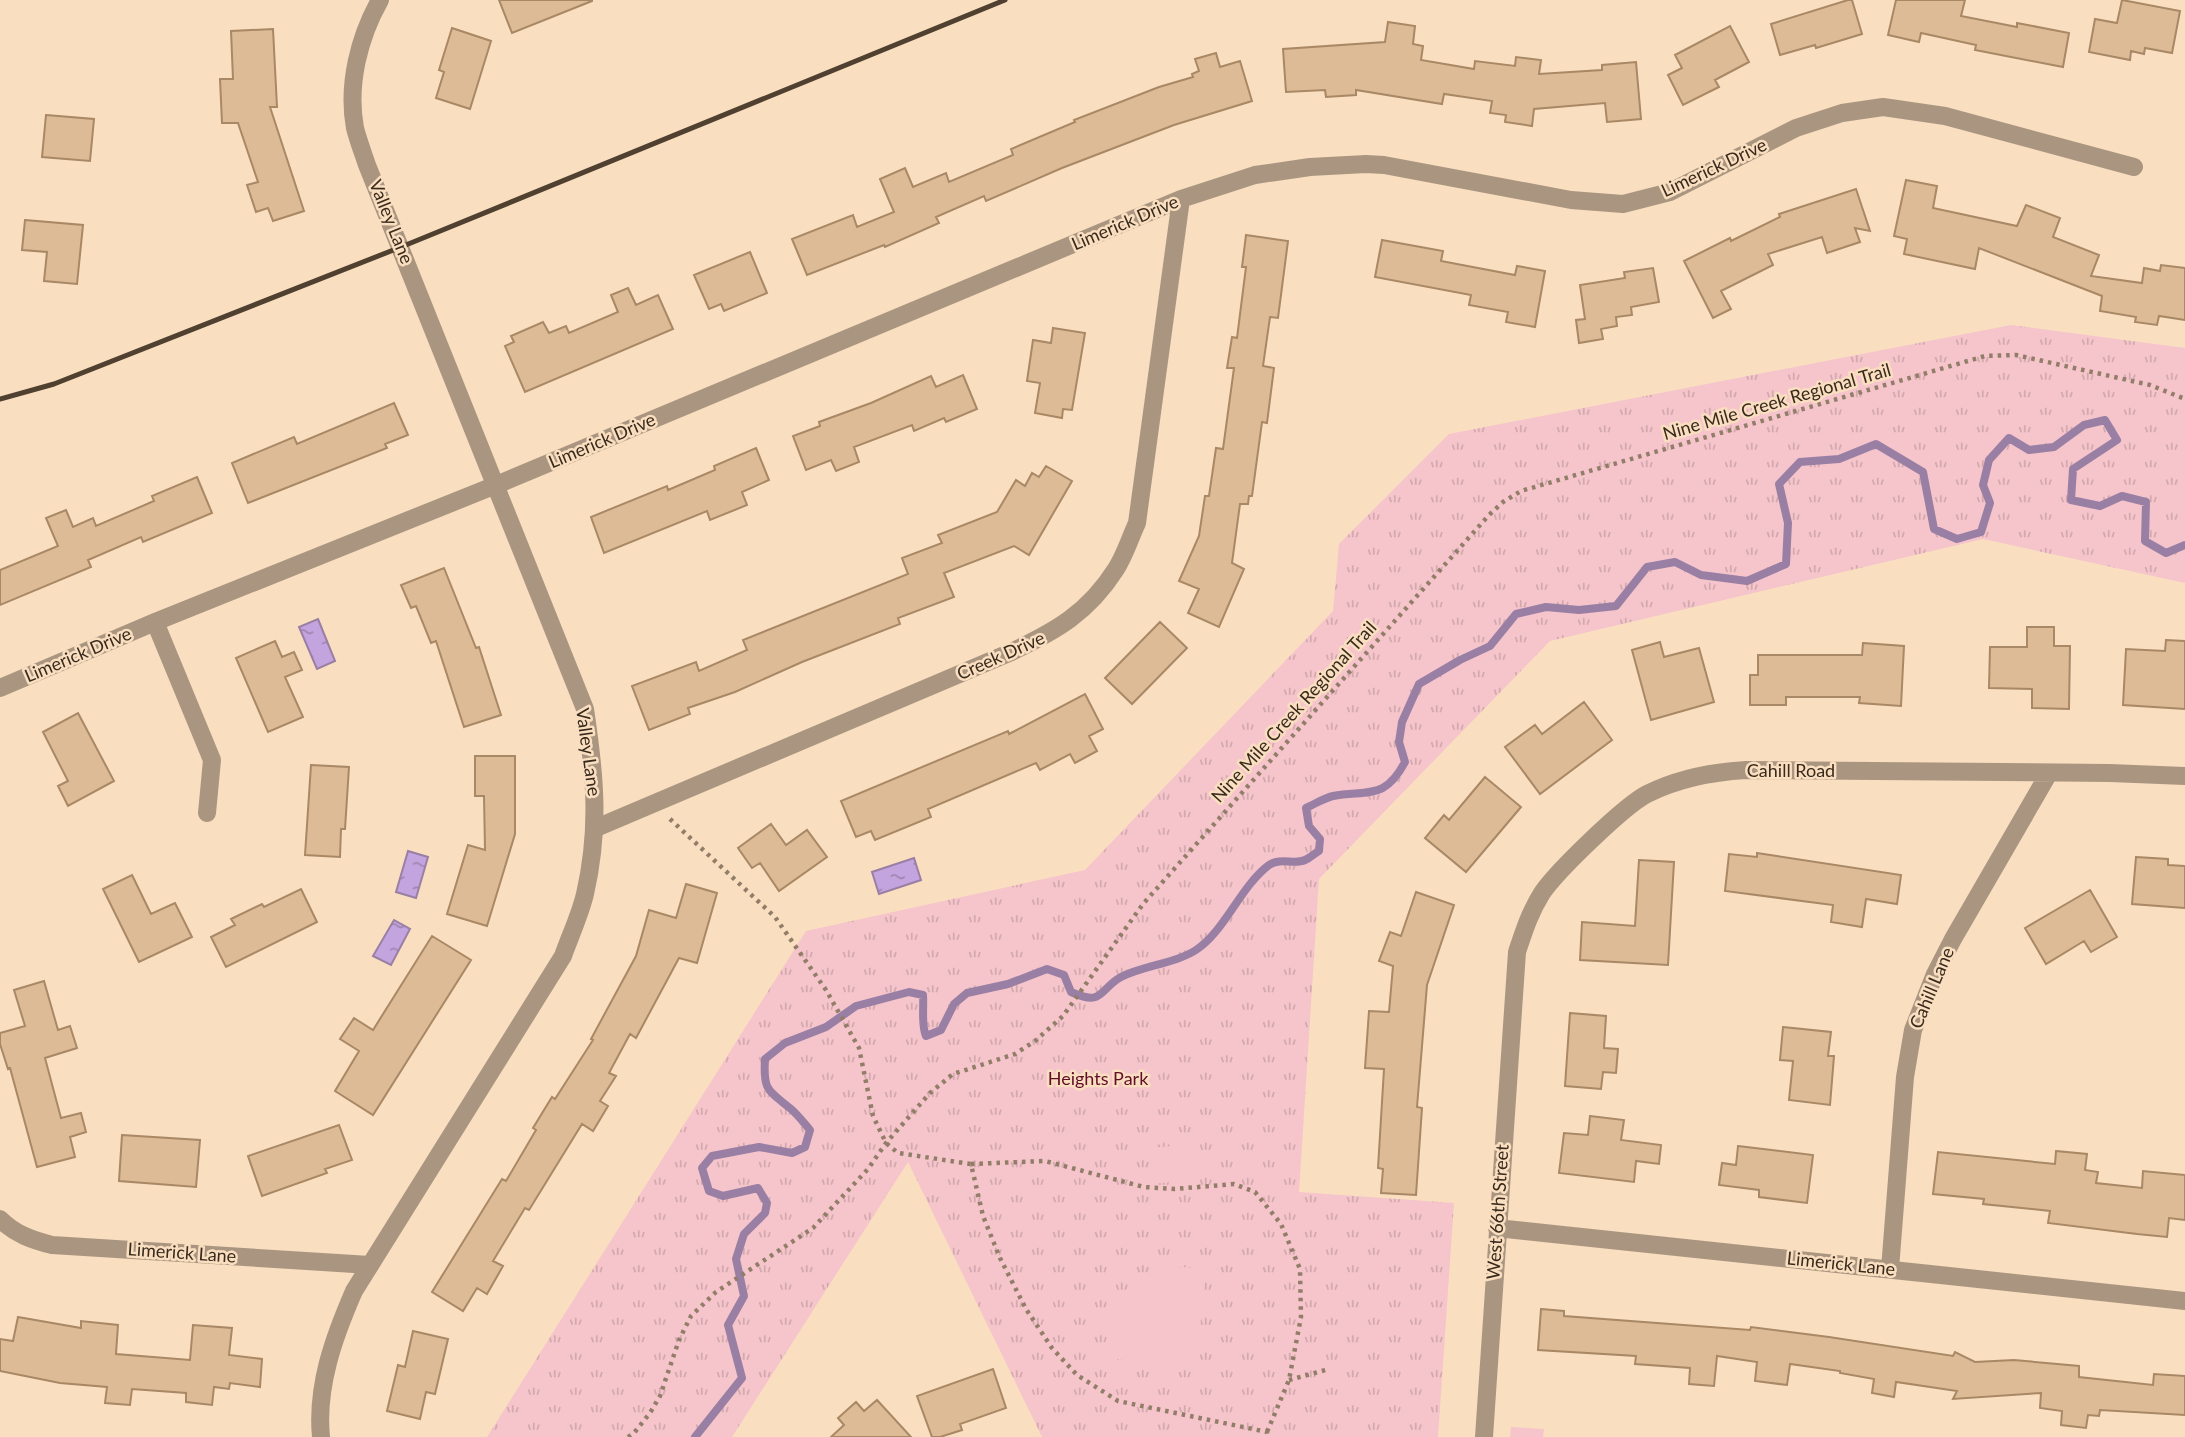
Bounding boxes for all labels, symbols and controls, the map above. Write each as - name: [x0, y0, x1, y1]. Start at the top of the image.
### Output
- street label: Limerick Drive: [1657, 133, 1770, 201]
- street label: Valley Lane: [365, 176, 419, 267]
- street label: Limerick Drive: [1068, 190, 1181, 254]
- street label: Nine Mile Creek Regional Trail: [1660, 358, 1893, 444]
- street label: Limerick Drive: [545, 408, 658, 472]
- street label: Nine Mile Creek Regional Trail: [1206, 616, 1380, 806]
- street label: Limerick Drive: [21, 622, 134, 686]
- street label: Creek Drive: [953, 626, 1048, 684]
- street label: Valley Lane: [572, 706, 606, 797]
- street label: Cahill Road: [1747, 759, 1835, 781]
- street label: Cahill Lane: [1904, 944, 1958, 1032]
- park label: Heights Park: [1048, 1067, 1149, 1089]
- street label: West 66th Street: [1481, 1143, 1513, 1280]
- street label: Limerick Lane: [127, 1237, 237, 1267]
- street label: Limerick Lane: [1786, 1246, 1896, 1280]

